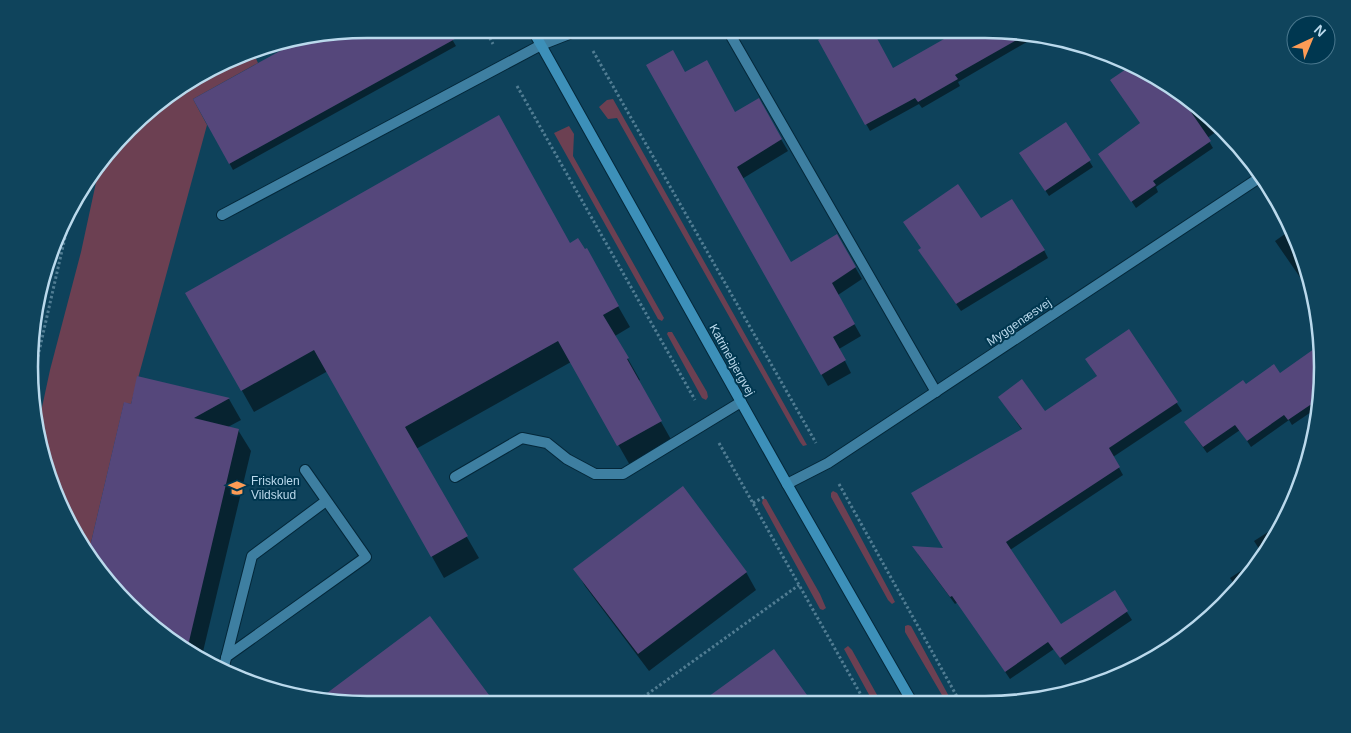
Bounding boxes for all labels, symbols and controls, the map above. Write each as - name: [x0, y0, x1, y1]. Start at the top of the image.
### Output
- north arrow: [1286, 15, 1336, 65]
- text: N: [1311, 21, 1329, 40]
- street label: Myggenæsvej: [984, 295, 1054, 349]
- street label: Katrinebjergvej: [706, 322, 758, 398]
- place label: Friskolen Vildskud: [251, 474, 300, 502]
- school or university icon: Friskolen Vildskud: [227, 478, 247, 498]

